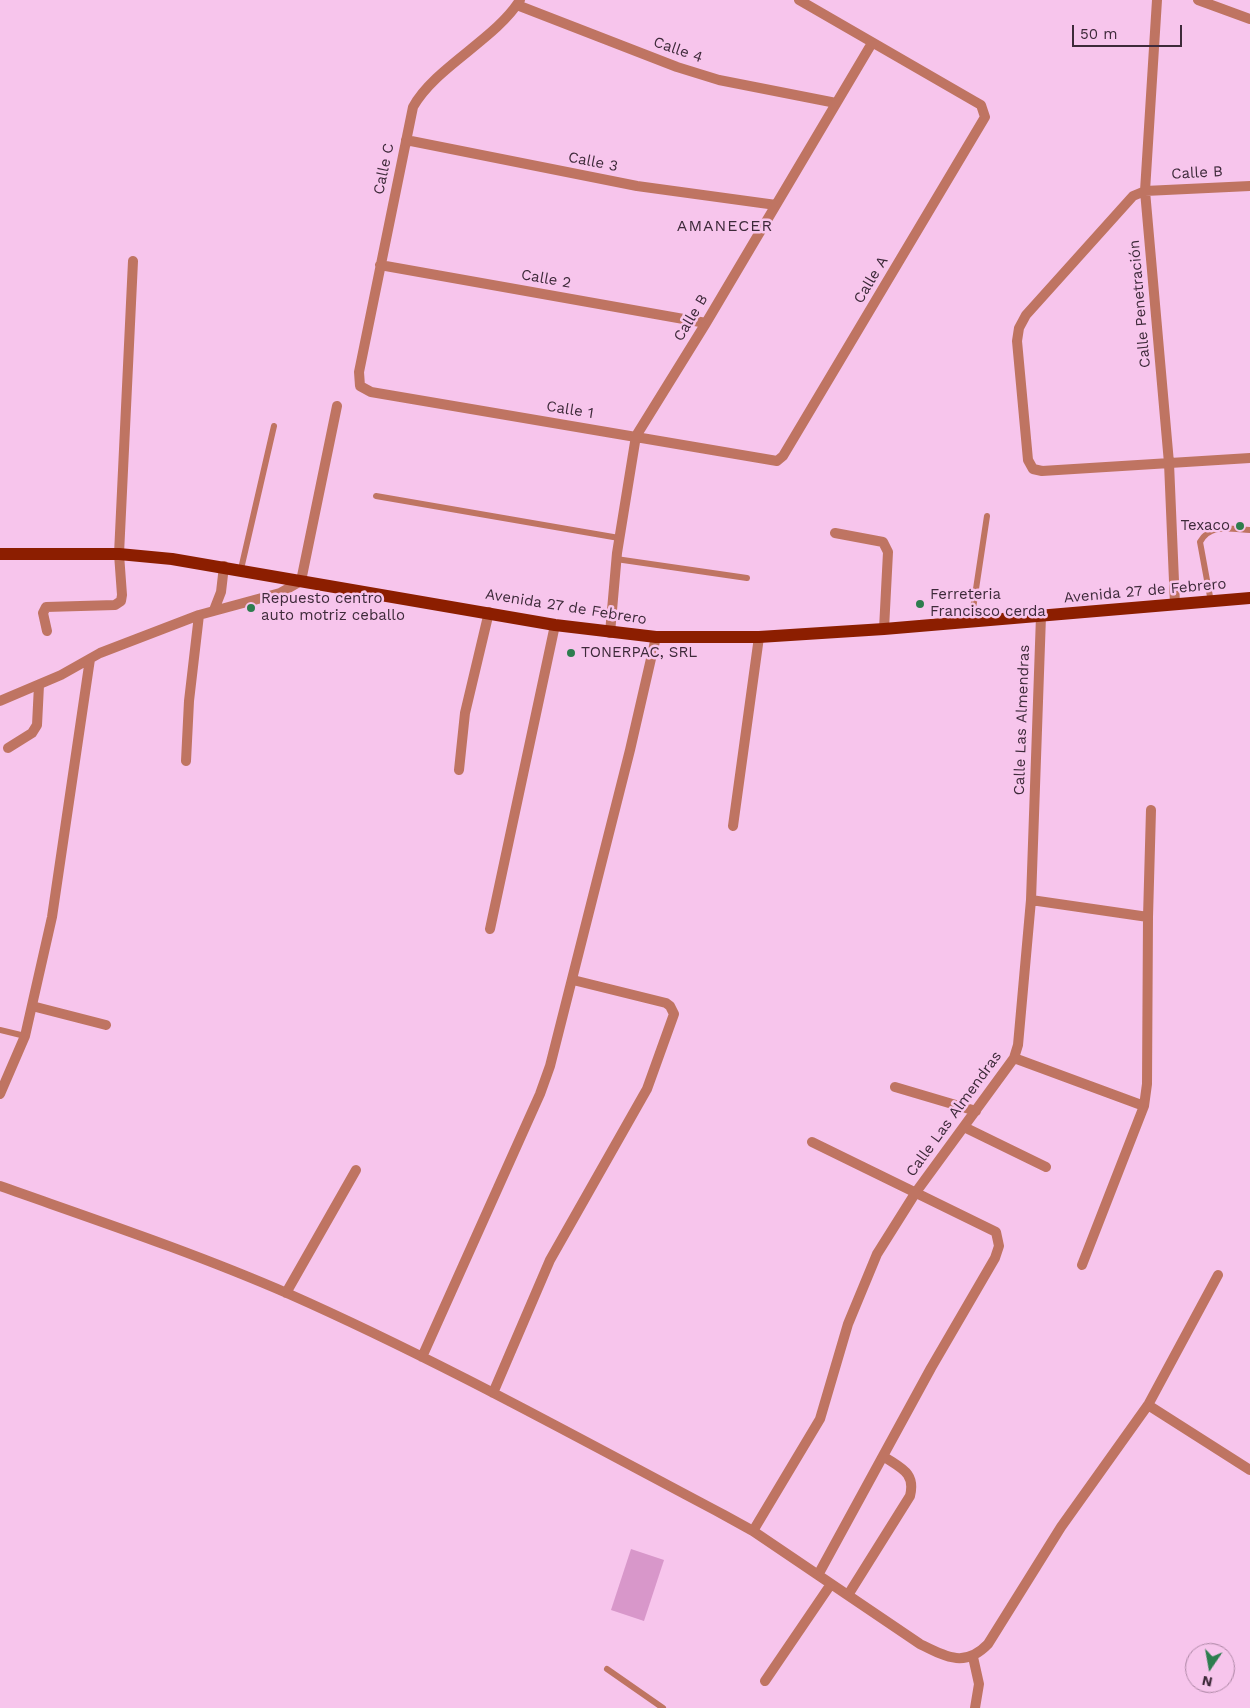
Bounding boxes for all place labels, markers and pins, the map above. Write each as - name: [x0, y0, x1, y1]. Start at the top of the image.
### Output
- place label: Texaco: [1181, 517, 1230, 535]
- marker: Texaco: [1234, 520, 1246, 532]
- place label: Ferreteria Francisco cerda: [930, 586, 1046, 621]
- place label: Repuesto centro auto motriz ceballo: [261, 590, 405, 625]
- marker: Ferreteria Francisco cerda: [914, 598, 926, 610]
- marker: Repuesto centro auto motriz ceballo: [245, 602, 257, 614]
- place label: TONERPAC, SRL: [581, 644, 697, 662]
- marker: TONERPAC, SRL: [565, 647, 577, 659]

